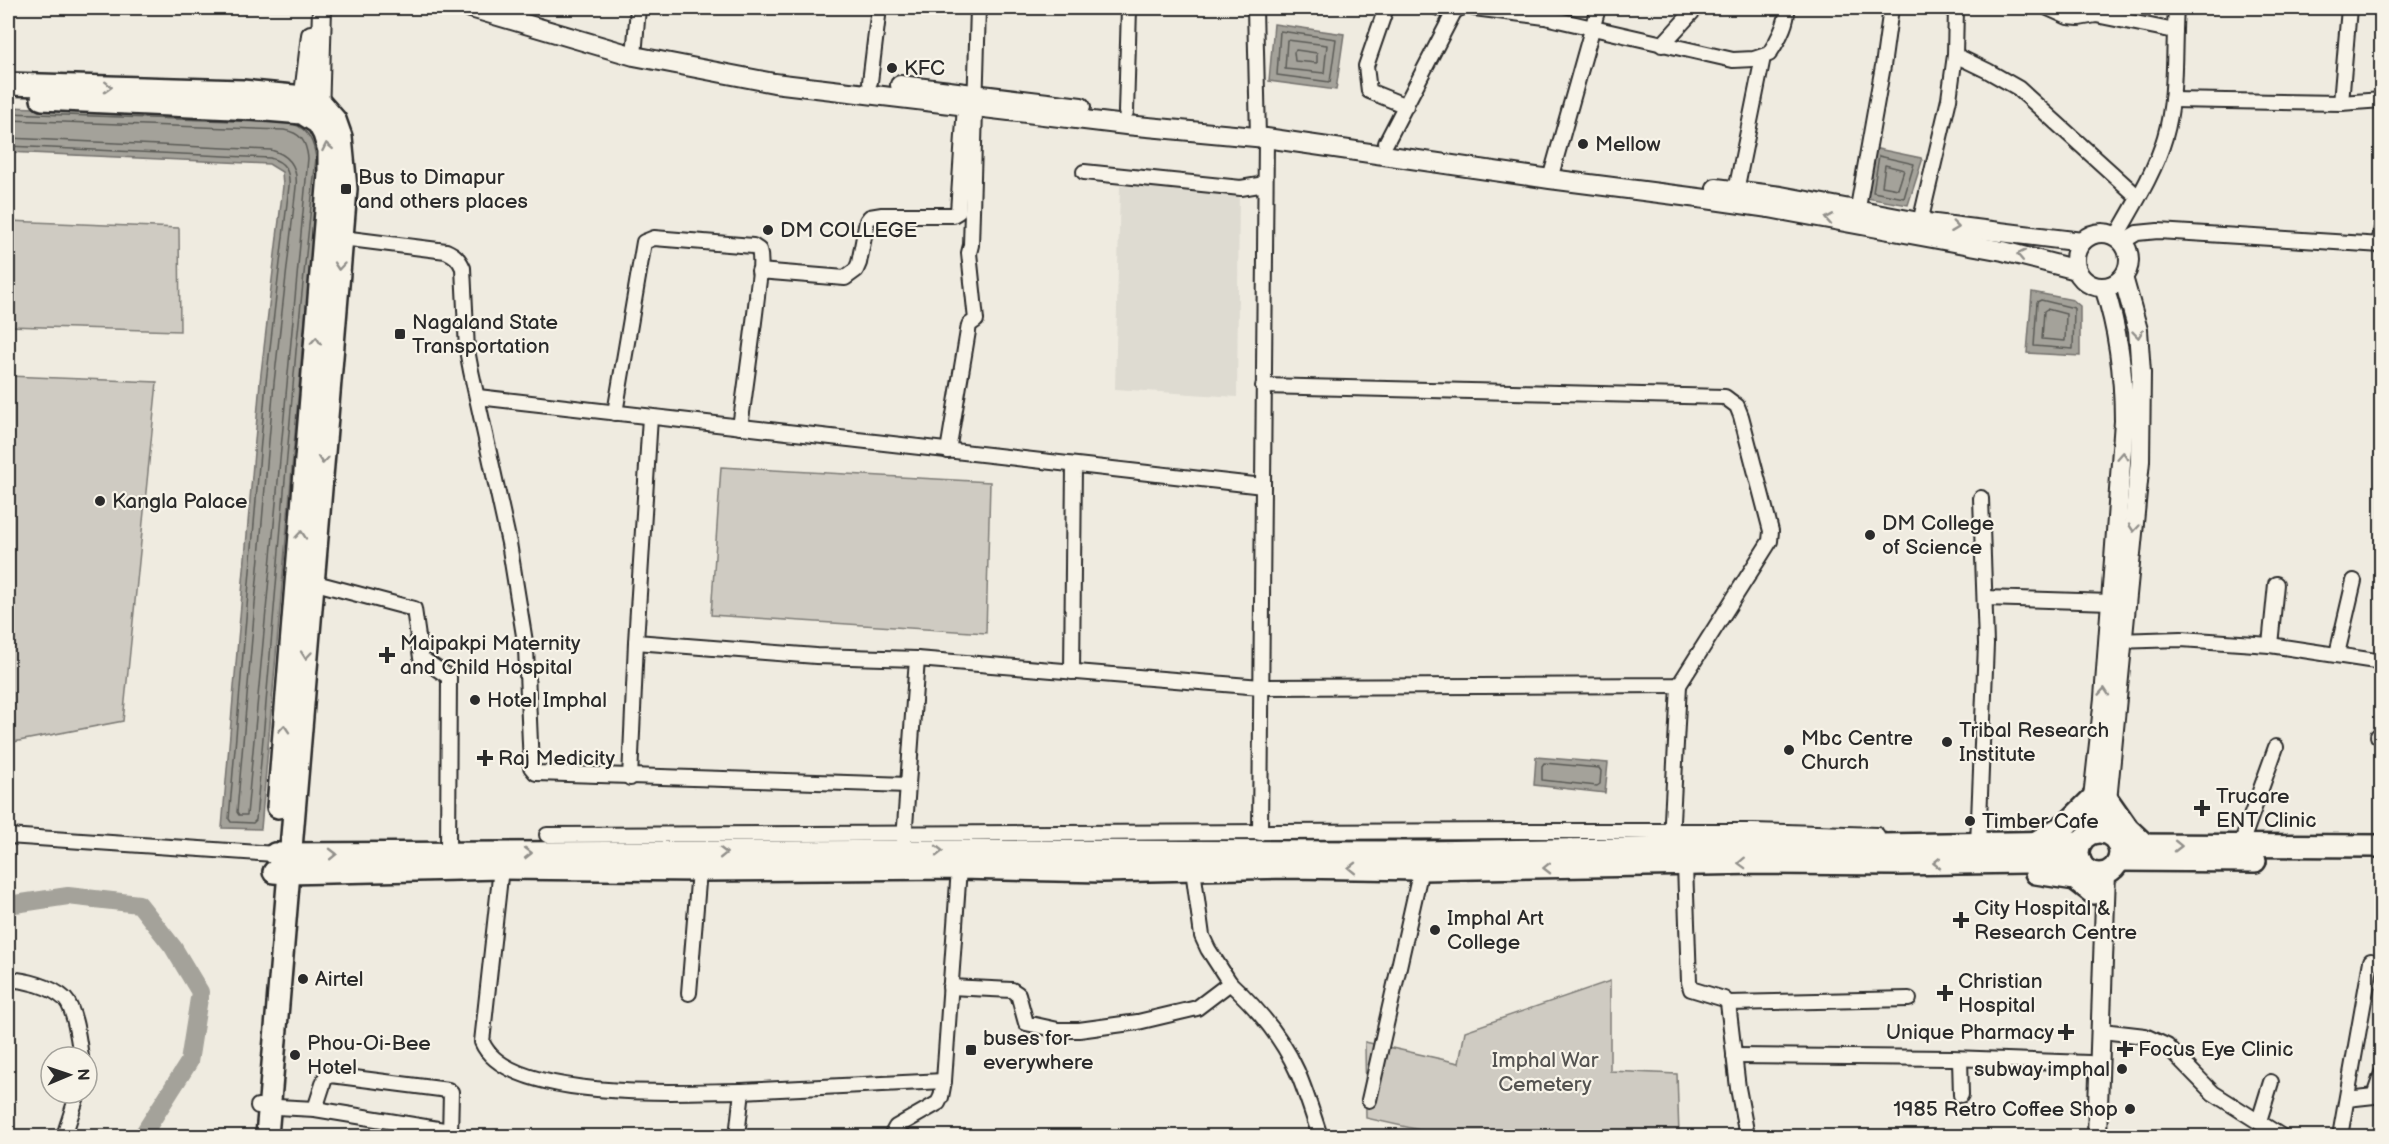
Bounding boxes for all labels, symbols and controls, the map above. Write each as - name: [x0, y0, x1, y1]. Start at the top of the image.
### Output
- place label: KFC: [904, 56, 945, 81]
- marker: KFC: [885, 61, 899, 75]
- one-way arrow: [103, 81, 112, 93]
- place label: Mellow: [1595, 132, 1661, 157]
- marker: Mellow: [1576, 137, 1590, 151]
- one-way arrow: [321, 142, 334, 152]
- place label: Bus to Dimapur and others places: [358, 165, 528, 214]
- marker: Bus to Dimapur and others places: [339, 182, 353, 196]
- one-way arrow: [1824, 213, 1834, 226]
- place label: DM COLLEGE: [780, 218, 917, 243]
- one-way arrow: [1950, 220, 1960, 232]
- marker: DM COLLEGE: [761, 223, 775, 237]
- one-way arrow: [2016, 249, 2026, 262]
- one-way arrow: [333, 262, 346, 271]
- place label: Nagaland State Transportation: [412, 310, 558, 359]
- marker: Nagaland State Transportation: [393, 327, 407, 341]
- one-way arrow: [2131, 329, 2143, 338]
- one-way arrow: [310, 336, 323, 345]
- one-way arrow: [2116, 451, 2129, 460]
- one-way arrow: [317, 456, 330, 465]
- place label: Kangla Palace: [112, 489, 248, 514]
- marker: Kangla Palace: [93, 494, 107, 508]
- place label: DM College of Science: [1882, 511, 1994, 560]
- one-way arrow: [2128, 524, 2141, 533]
- marker: DM College of Science: [1863, 528, 1877, 542]
- one-way arrow: [294, 531, 307, 540]
- place label: Maipakpi Maternity and Child Hospital: [400, 631, 581, 680]
- marker: Maipakpi Maternity and Child Hospital: [378, 646, 396, 664]
- one-way arrow: [300, 650, 313, 659]
- place label: Hotel Imphal: [487, 688, 607, 713]
- one-way arrow: [2097, 688, 2110, 697]
- marker: Hotel Imphal: [468, 693, 482, 707]
- place label: Tribal Research Institute: [1959, 718, 2109, 767]
- one-way arrow: [277, 725, 290, 734]
- place label: Mbc Centre Church: [1801, 726, 1913, 775]
- marker: Tribal Research Institute: [1940, 735, 1954, 749]
- marker: Mbc Centre Church: [1782, 743, 1796, 757]
- place label: Raj Medicity: [498, 746, 616, 771]
- marker: Raj Medicity: [476, 749, 494, 767]
- place label: Trucare ENT Clinic: [2216, 784, 2316, 833]
- marker: Trucare ENT Clinic: [2193, 799, 2211, 817]
- place label: Timber Cafe: [1982, 809, 2099, 834]
- marker: Timber Cafe: [1963, 814, 1977, 828]
- one-way arrow: [2173, 839, 2182, 852]
- one-way arrow: [935, 845, 944, 857]
- one-way arrow: [329, 847, 338, 860]
- one-way arrow: [524, 847, 533, 859]
- one-way arrow: [719, 847, 728, 859]
- one-way arrow: [1738, 857, 1747, 870]
- one-way arrow: [1933, 857, 1942, 870]
- one-way arrow: [1543, 861, 1552, 874]
- one-way arrow: [1348, 862, 1357, 874]
- place label: City Hospital & Research Centre: [1974, 896, 2137, 945]
- place label: Imphal Art College: [1447, 906, 1545, 955]
- marker: City Hospital & Research Centre: [1952, 911, 1970, 929]
- marker: Imphal Art College: [1428, 923, 1442, 937]
- place label: Airtel: [315, 967, 364, 992]
- place label: Christian Hospital: [1958, 969, 2043, 1018]
- marker: Airtel: [296, 972, 310, 986]
- marker: Christian Hospital: [1936, 984, 1954, 1002]
- place label: Unique Pharmacy: [1886, 1020, 2054, 1045]
- marker: Unique Pharmacy: [2059, 1025, 2073, 1039]
- place label: buses for everywhere: [983, 1026, 1094, 1075]
- place label: Phou-Oi-Bee Hotel: [307, 1031, 431, 1080]
- place label: Focus Eye Clinic: [2138, 1037, 2293, 1062]
- marker: Focus Eye Clinic: [2116, 1040, 2134, 1058]
- marker: buses for everywhere: [964, 1043, 978, 1057]
- north arrow: [39, 1045, 99, 1105]
- marker: Phou-Oi-Bee Hotel: [288, 1048, 302, 1062]
- park label: Imphal War Cemetery: [1492, 1048, 1599, 1097]
- place label: subway imphal: [1974, 1057, 2110, 1082]
- marker: subway imphal: [2115, 1062, 2129, 1076]
- text: N: [73, 1068, 92, 1081]
- place label: 1985 Retro Coffee Shop: [1893, 1097, 2118, 1122]
- marker: 1985 Retro Coffee Shop: [2123, 1102, 2137, 1116]

